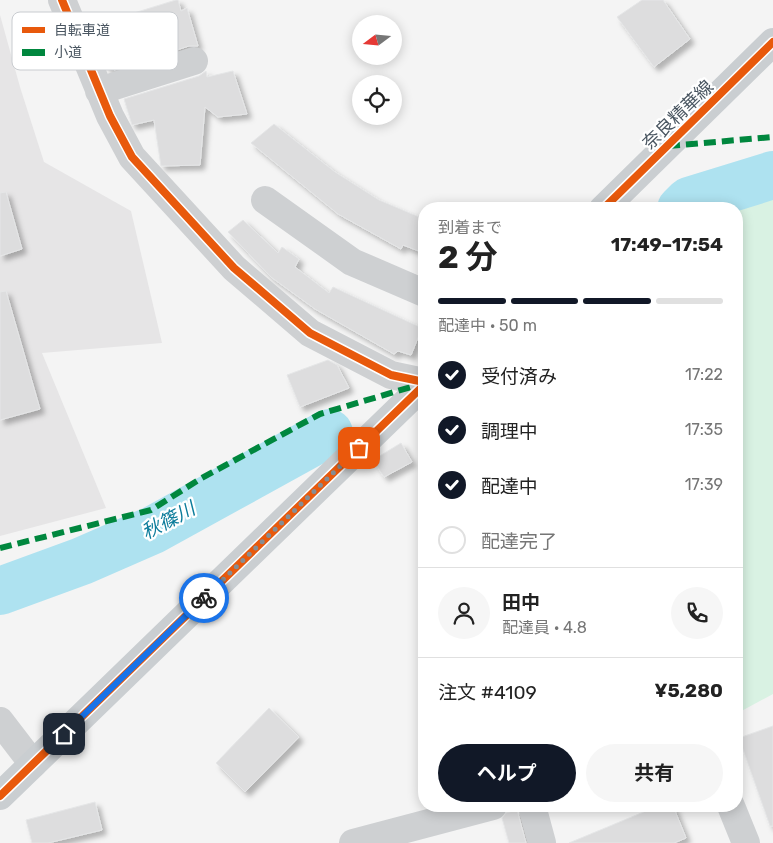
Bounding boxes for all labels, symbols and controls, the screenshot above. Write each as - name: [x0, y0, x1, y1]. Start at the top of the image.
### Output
- legend: [12, 12, 178, 70]
- north arrow: [352, 15, 402, 65]
- map controls: [352, 15, 402, 125]
- text: 自転車道: [54, 22, 110, 39]
- text: 小道: [54, 44, 82, 61]
- button: locate: [352, 75, 402, 125]
- street label: 奈良精華線: [638, 76, 718, 154]
- text: 到着まで: [438, 218, 502, 237]
- text: 17:49–17:54: [611, 233, 723, 256]
- text: 2 分: [438, 238, 498, 276]
- text: 配達中 · 50 m: [438, 316, 537, 335]
- icon: check: [438, 361, 466, 389]
- text: 受付済み: [481, 365, 557, 388]
- text: 17:22: [685, 365, 723, 384]
- icon: check: [438, 416, 466, 444]
- text: 調理中: [481, 420, 538, 443]
- text: 17:35: [685, 420, 723, 439]
- pin: [338, 427, 380, 469]
- icon: bag: [345, 434, 373, 462]
- icon: check: [438, 471, 466, 499]
- text: 配達中: [481, 475, 538, 498]
- text: 17:39: [685, 475, 723, 494]
- water label: 秋篠川: [138, 496, 201, 544]
- text: 配達完了: [481, 530, 557, 553]
- courier: [179, 573, 229, 623]
- icon: bike: [190, 584, 218, 612]
- button: person: [438, 587, 490, 639]
- button: phone: [671, 587, 723, 639]
- text: 田中: [502, 591, 540, 614]
- text: 配達員 · 4.8: [502, 618, 587, 637]
- text: ¥5,280: [654, 679, 723, 702]
- text: 注文 #4109: [438, 681, 537, 704]
- pin: [43, 713, 85, 755]
- icon: home: [50, 720, 78, 748]
- button: ヘルプ: [438, 744, 576, 802]
- button: 共有: [586, 744, 723, 802]

